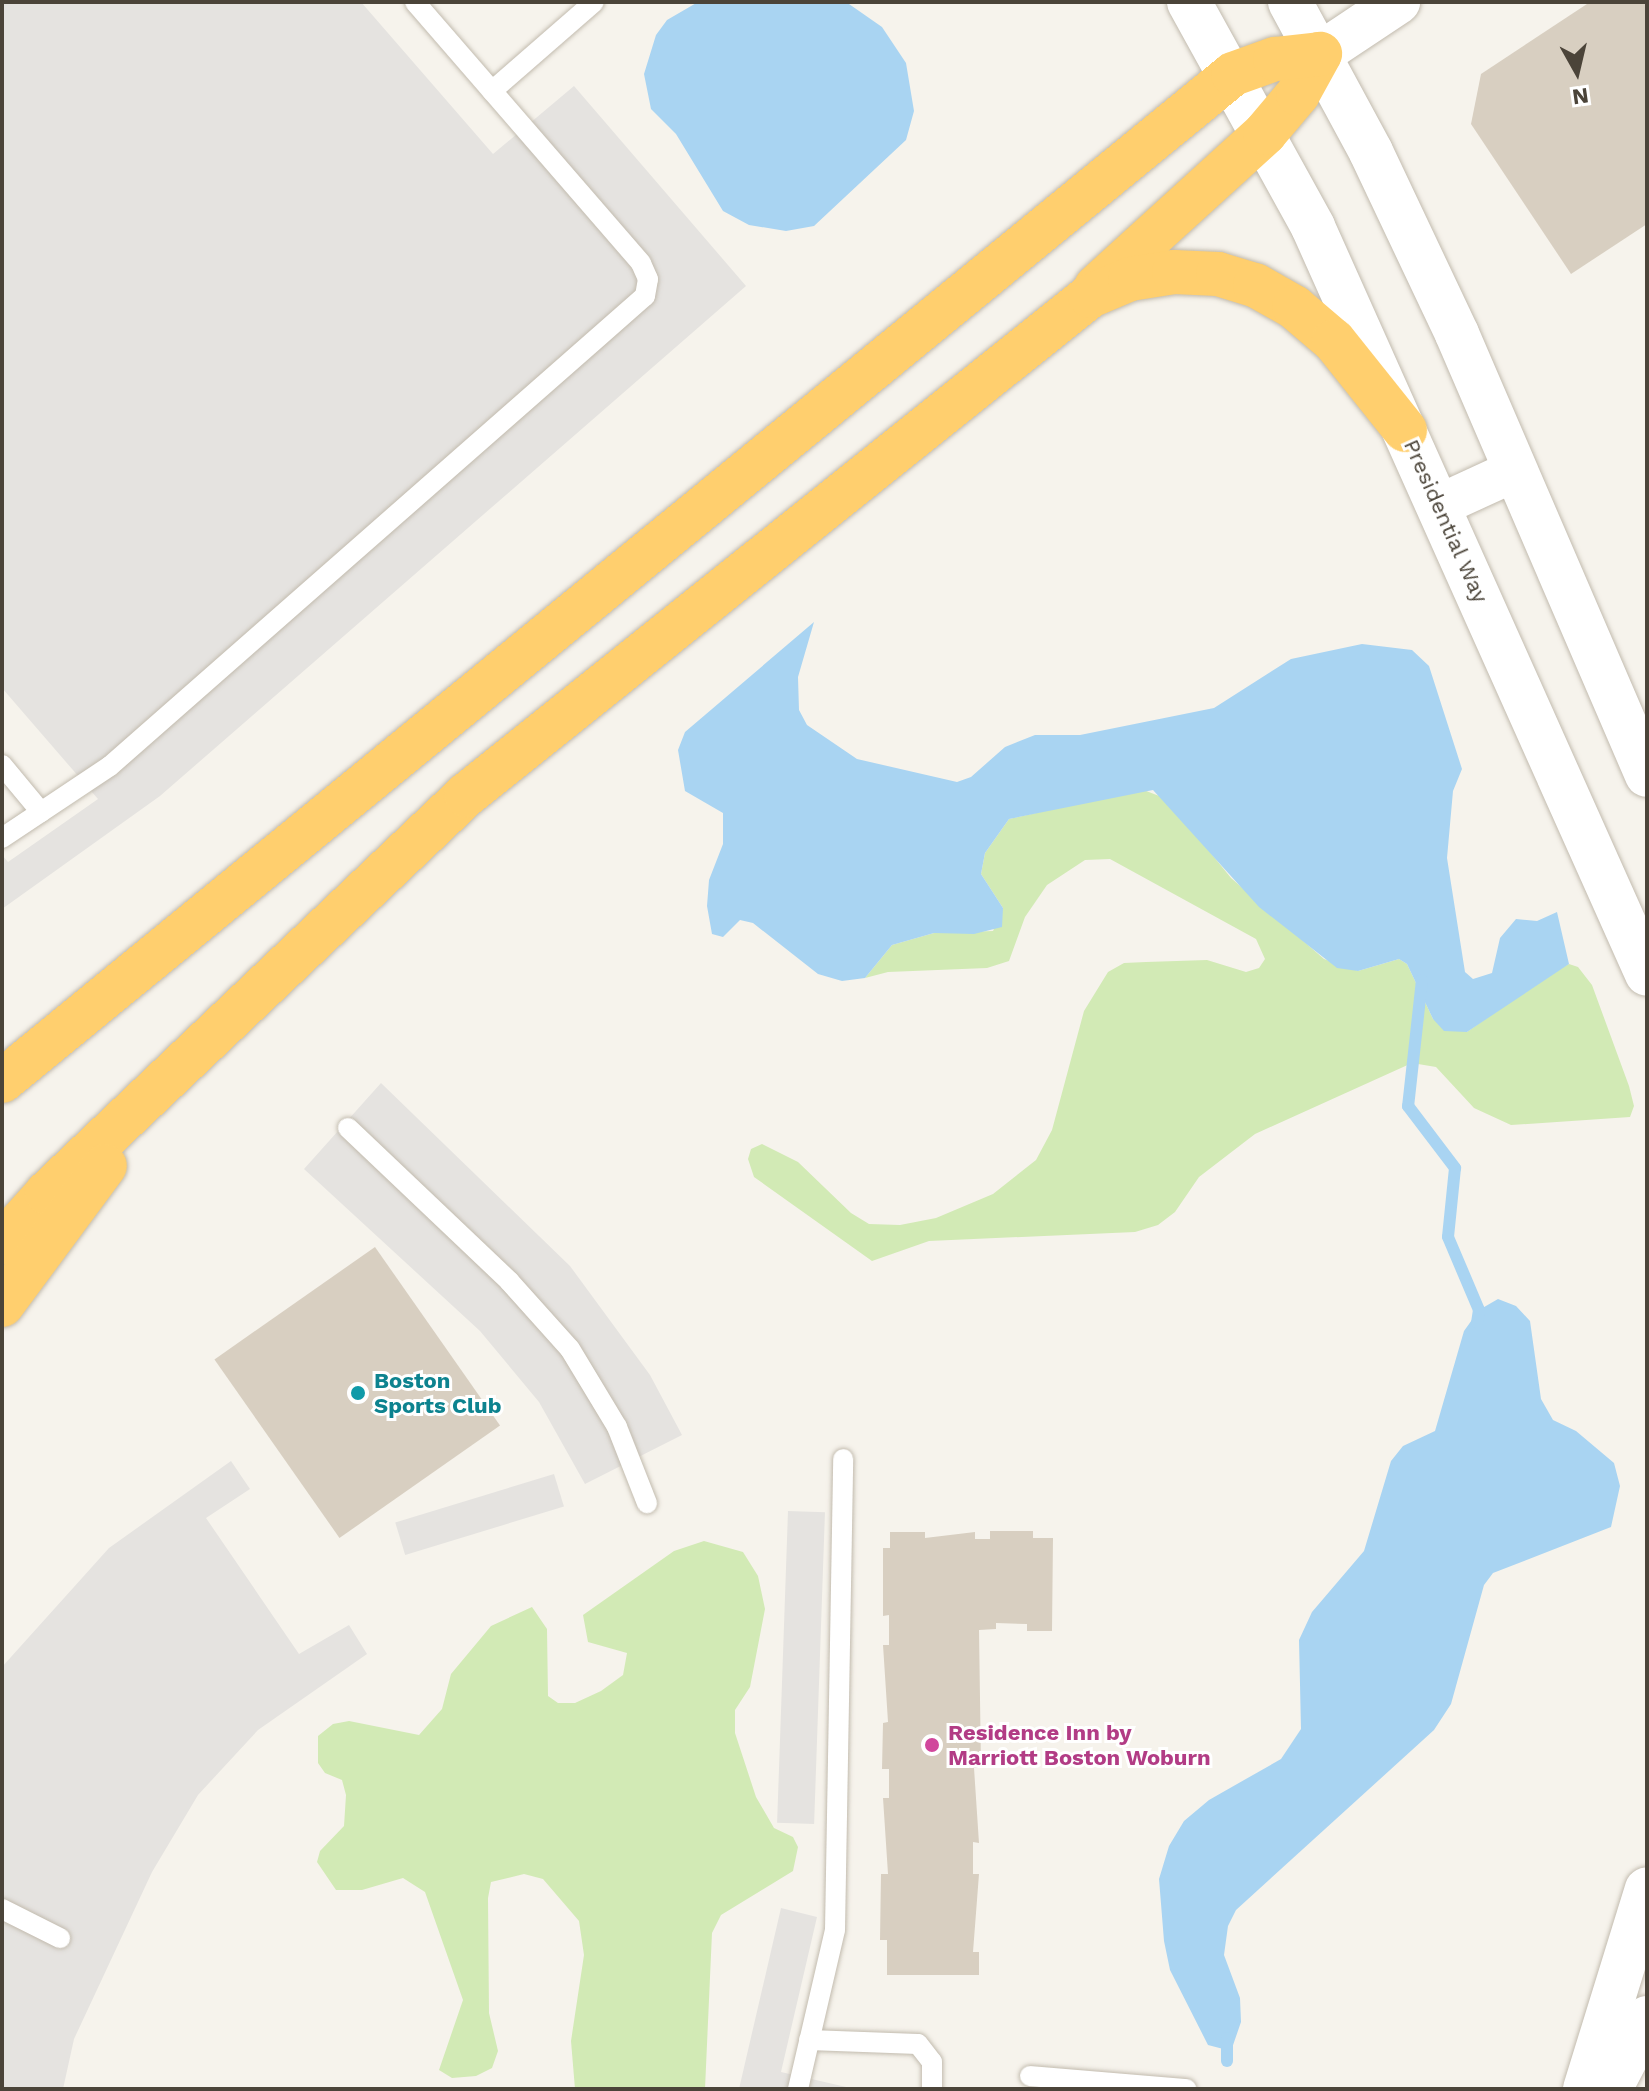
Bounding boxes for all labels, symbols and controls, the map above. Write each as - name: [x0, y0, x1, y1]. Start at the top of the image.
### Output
- north arrow: [1537, 32, 1617, 112]
- text: N: [1571, 83, 1590, 110]
- street label: Presidential Way: [1398, 435, 1494, 607]
- place label: Boston Sports Club: [374, 1367, 502, 1418]
- marker: Boston Sports Club: [349, 1384, 367, 1402]
- place label: Residence Inn by Marriott Boston Woburn: [948, 1719, 1211, 1770]
- marker: Residence Inn by Marriott Boston Woburn: [923, 1736, 941, 1754]

